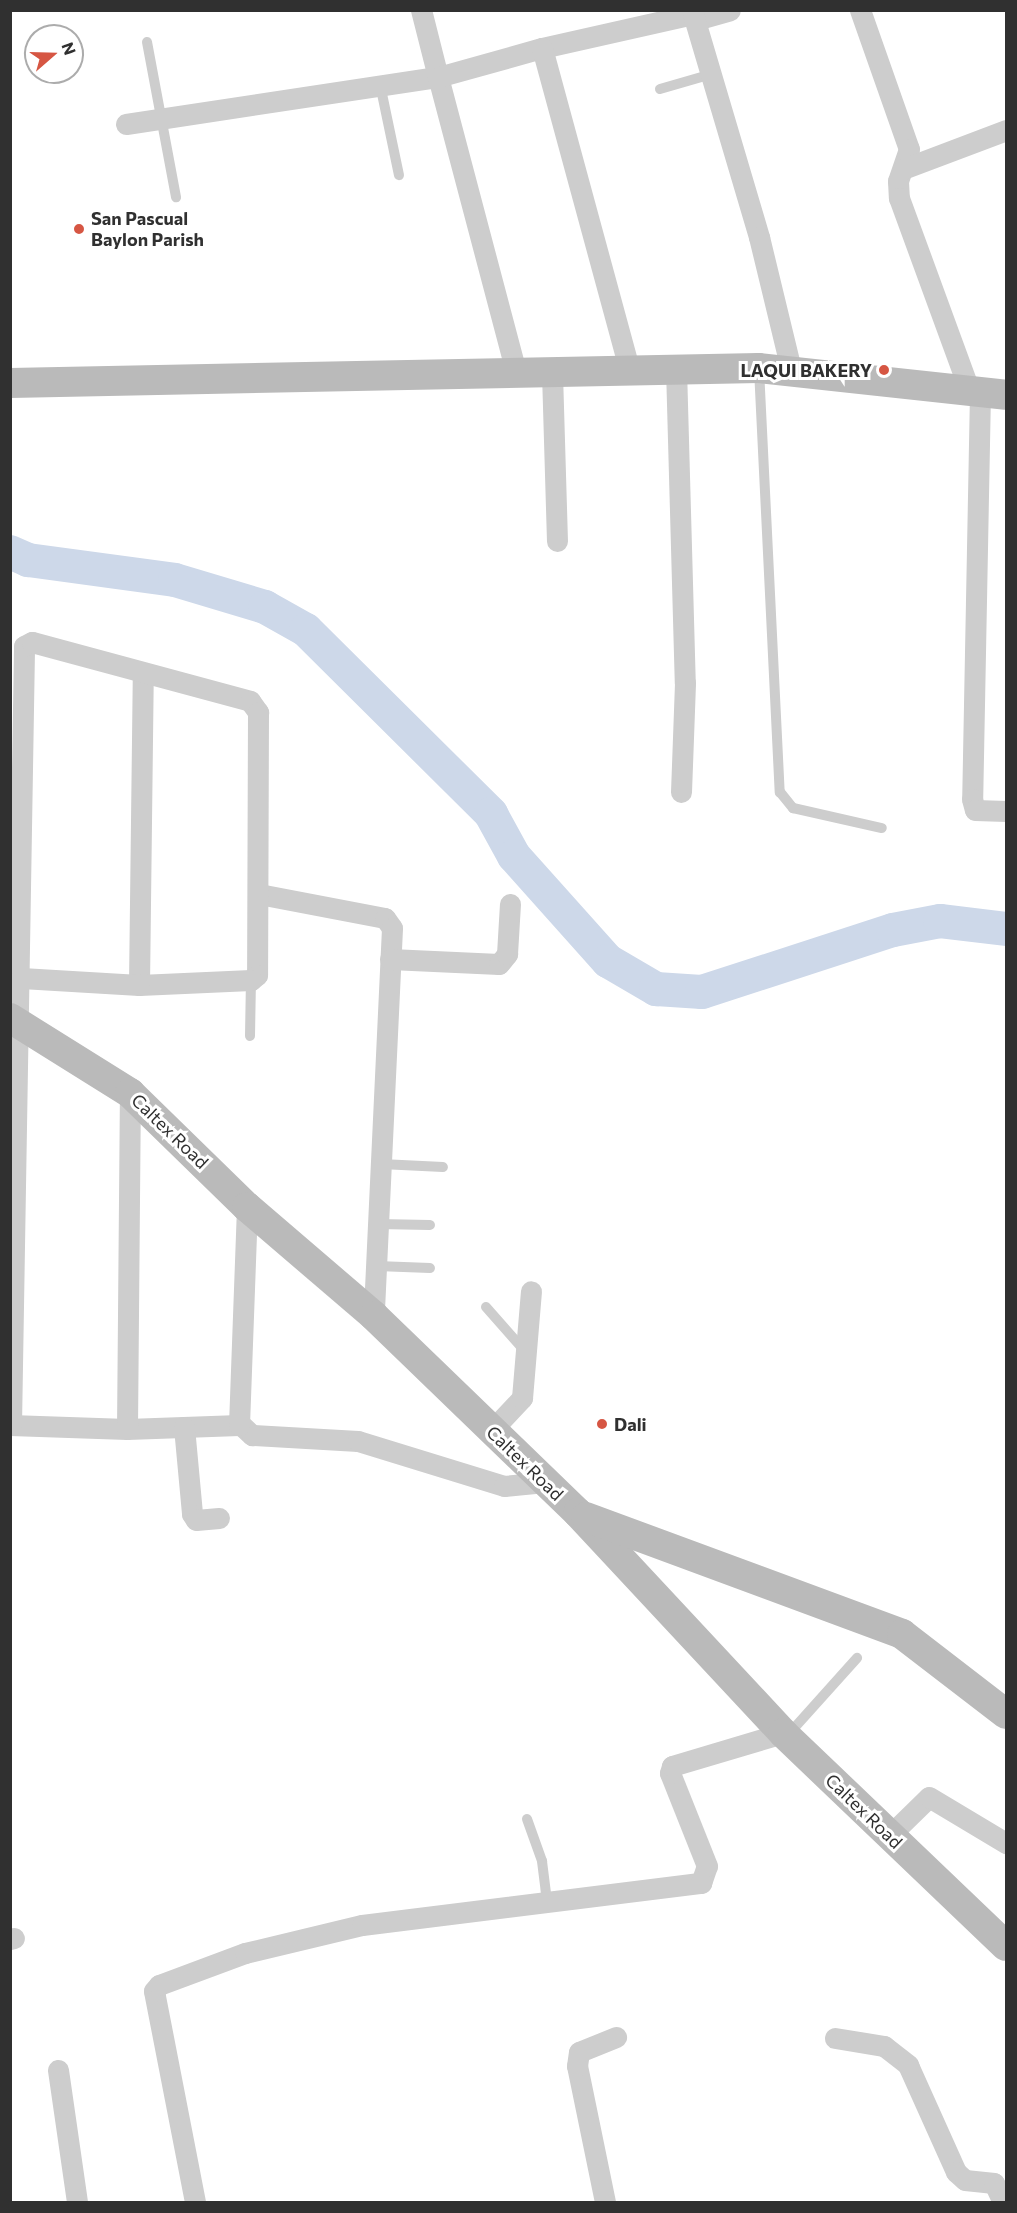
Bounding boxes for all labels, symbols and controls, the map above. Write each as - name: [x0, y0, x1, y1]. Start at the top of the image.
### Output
- north arrow: [24, 24, 84, 84]
- text: N: [59, 39, 80, 57]
- place label: San Pascual Baylon Parish: [91, 208, 204, 250]
- marker: San Pascual Baylon Parish: [72, 222, 86, 236]
- place label: LAQUI BAKERY: [740, 359, 872, 381]
- marker: LAQUI BAKERY: [877, 363, 891, 377]
- street label: Caltex Road: [127, 1089, 213, 1173]
- place label: Dali: [614, 1413, 647, 1435]
- marker: Dali: [595, 1417, 609, 1431]
- street label: Caltex Road: [482, 1421, 568, 1505]
- street label: Caltex Road: [821, 1769, 907, 1853]

